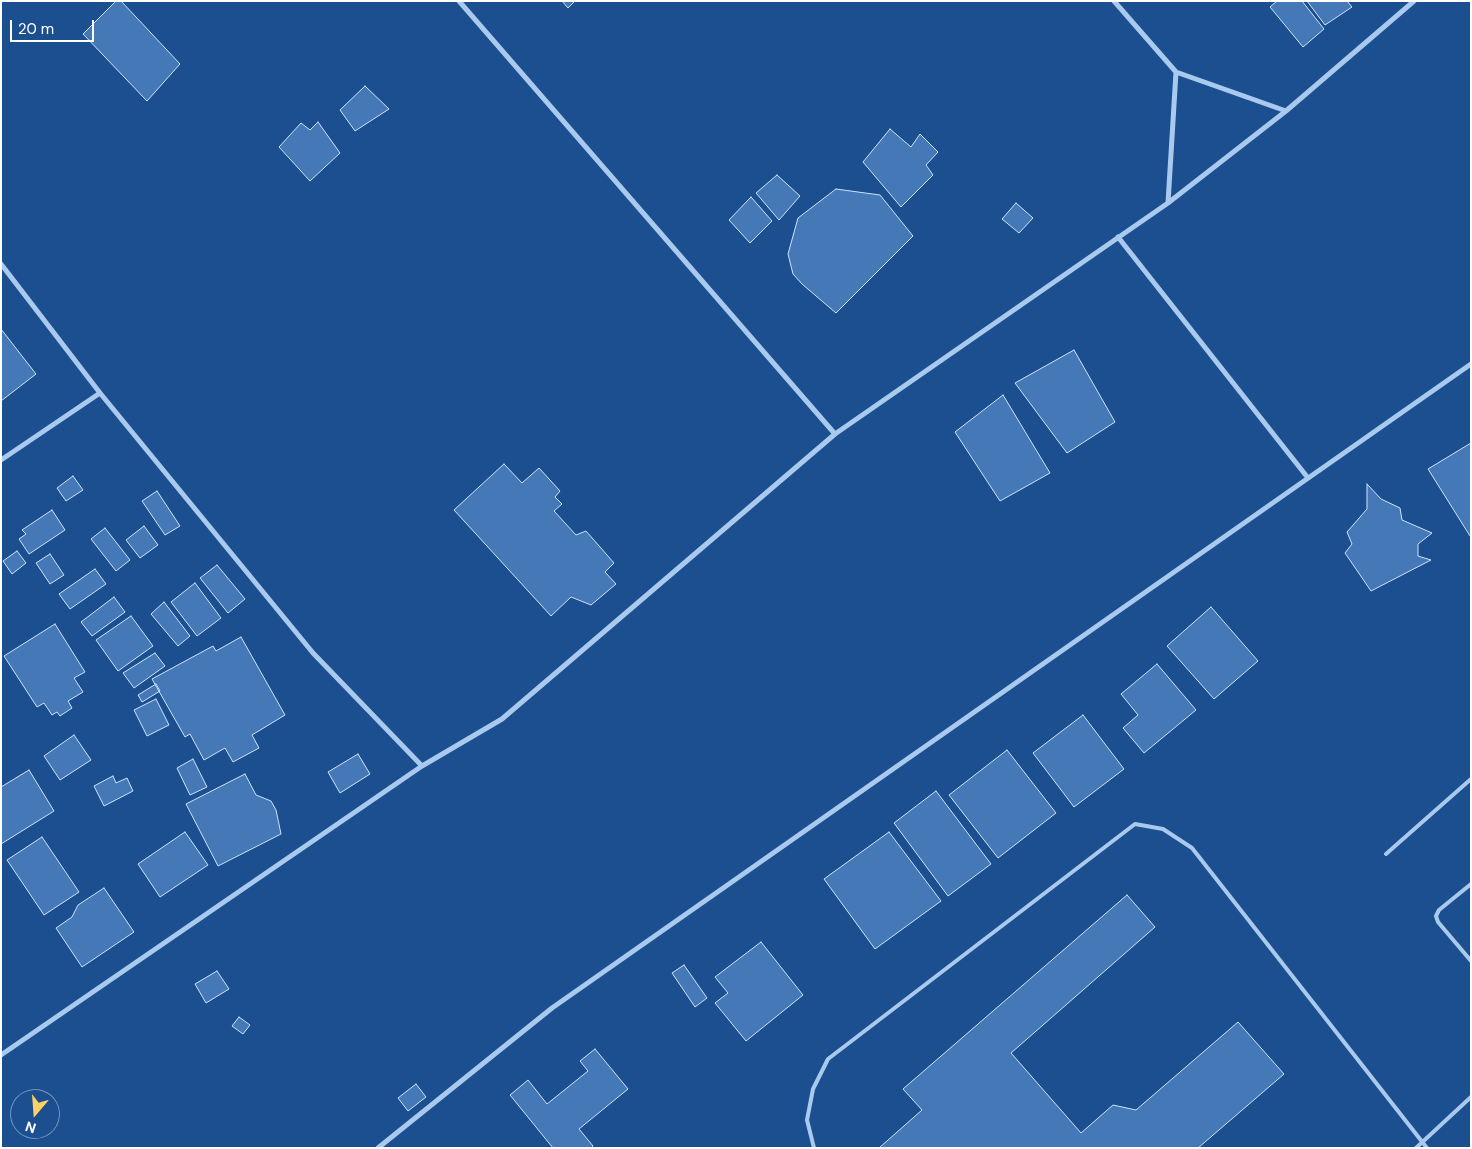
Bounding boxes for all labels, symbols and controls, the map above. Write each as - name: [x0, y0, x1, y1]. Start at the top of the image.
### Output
- scale bar: [12, 10, 96, 42]
- text: 20 m: [18, 19, 54, 39]
- north arrow: [10, 1089, 60, 1139]
- text: N: [23, 1117, 38, 1137]

